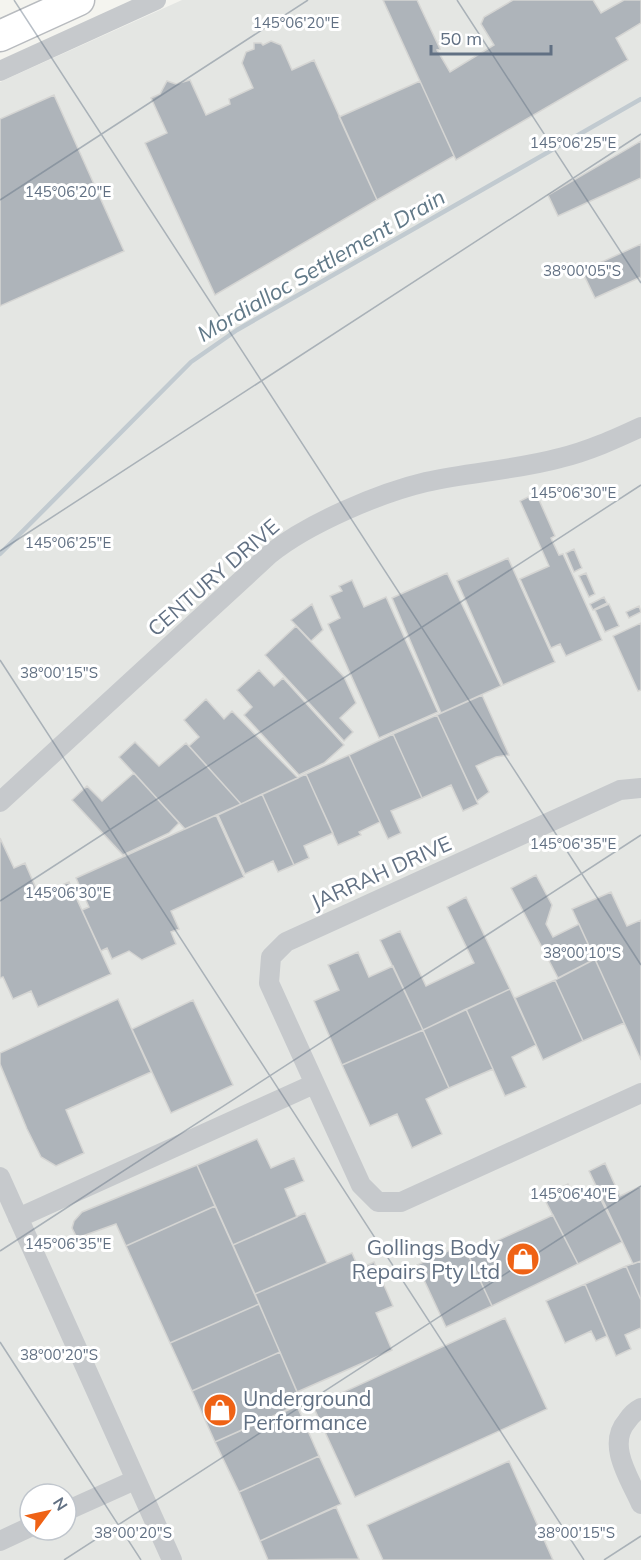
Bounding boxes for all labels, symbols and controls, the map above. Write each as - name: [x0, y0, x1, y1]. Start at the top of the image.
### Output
- text: 145°06'20"E: [253, 13, 339, 32]
- scale bar: [431, 18, 551, 56]
- text: 50 m: [440, 27, 482, 50]
- text: 145°06'25"E: [530, 133, 616, 152]
- text: 145°06'20"E: [25, 182, 111, 201]
- water label: Mordialloc Settlement Drain: [192, 182, 450, 348]
- text: 38°00'05"S: [543, 261, 621, 280]
- text: 145°06'30"E: [530, 483, 616, 502]
- street label: CENTURY DRIVE: [142, 513, 284, 641]
- text: 145°06'25"E: [25, 533, 111, 552]
- text: 38°00'15"S: [20, 663, 98, 682]
- street label: JARRAH DRIVE: [307, 829, 455, 915]
- text: 145°06'35"E: [530, 834, 616, 853]
- text: 145°06'30"E: [25, 883, 111, 902]
- text: 38°00'10"S: [543, 943, 621, 962]
- text: 145°06'40"E: [530, 1184, 616, 1203]
- text: 145°06'35"E: [25, 1234, 111, 1253]
- place label: Gollings Body Repairs Pty Ltd: [352, 1234, 500, 1284]
- shop icon: Gollings Body Repairs Pty Ltd: [505, 1241, 541, 1277]
- text: 38°00'20"S: [20, 1345, 98, 1364]
- place label: Underground Performance: [243, 1385, 371, 1435]
- shop icon: Underground Performance: [202, 1392, 238, 1428]
- north arrow: [18, 1482, 78, 1542]
- text: N: [49, 1493, 72, 1514]
- text: 38°00'20"S: [94, 1523, 172, 1542]
- text: 38°00'15"S: [537, 1523, 615, 1542]

